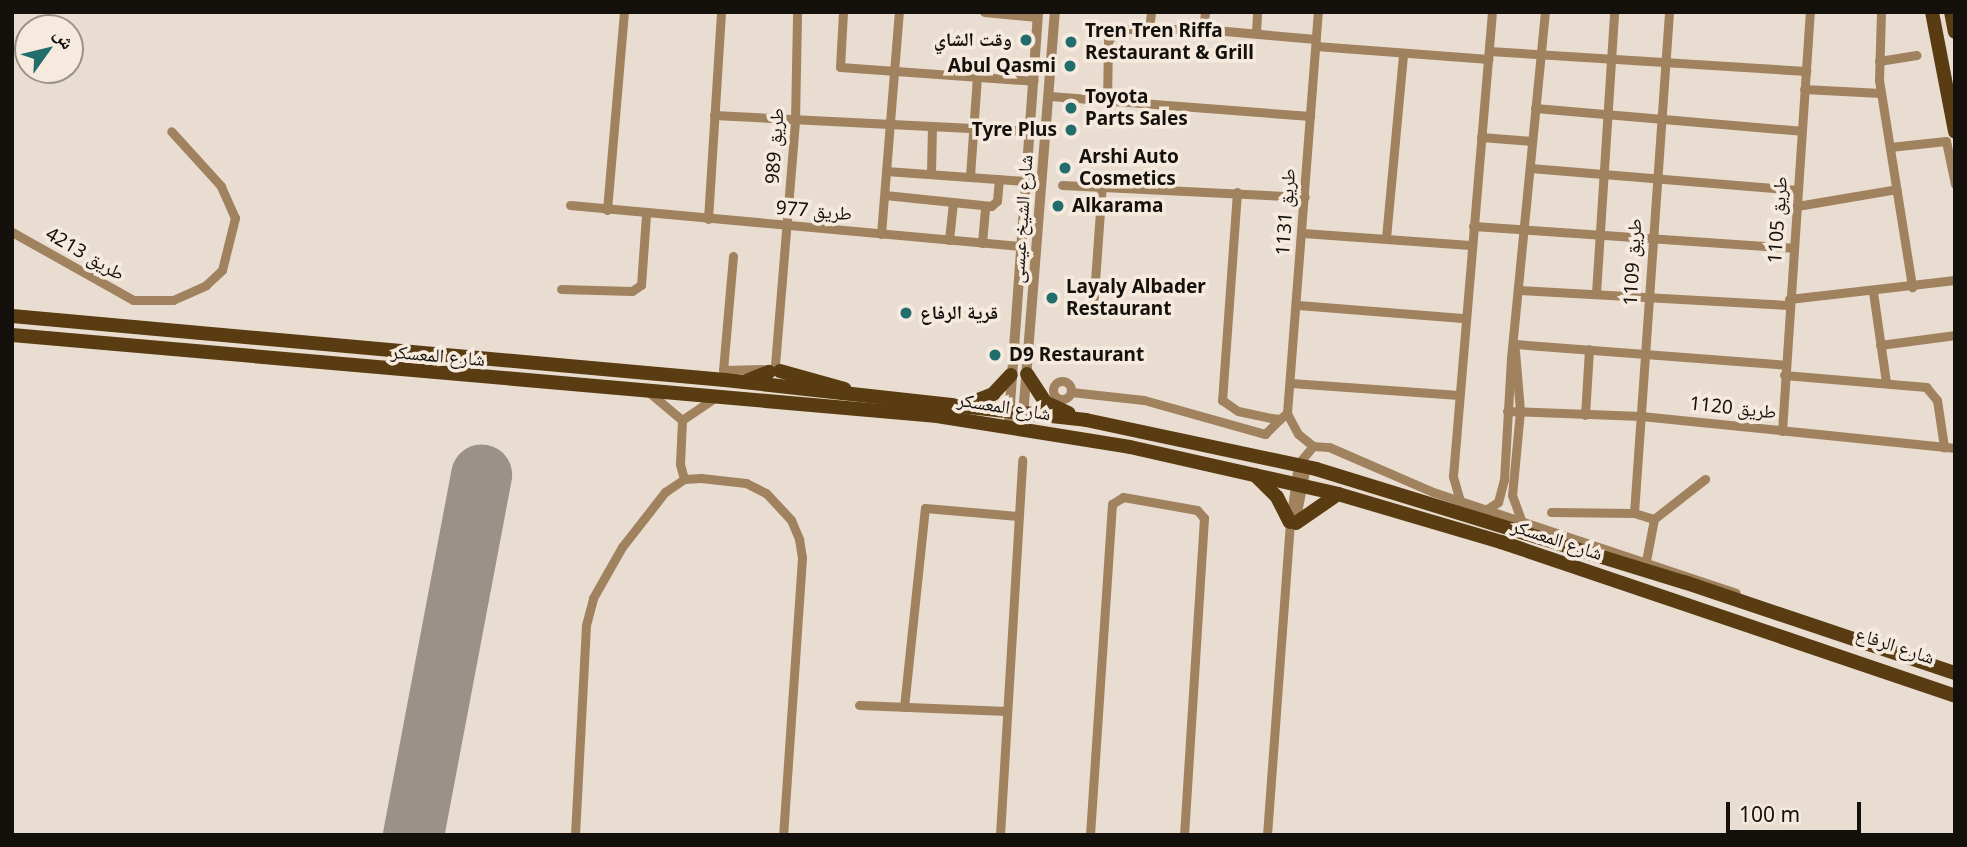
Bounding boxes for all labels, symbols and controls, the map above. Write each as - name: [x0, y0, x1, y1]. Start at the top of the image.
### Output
- north arrow: [14, 14, 84, 84]
- place label: Tren Tren Riffa Restaurant & Grill: [1085, 20, 1254, 64]
- text: ش: [48, 23, 81, 54]
- place label: وقت الشاي: [934, 29, 1012, 51]
- marker: وقت الشاي: [1018, 32, 1034, 48]
- marker: Tren Tren Riffa Restaurant & Grill: [1063, 34, 1079, 50]
- place label: Abul Qasmi: [948, 55, 1056, 77]
- marker: Abul Qasmi: [1062, 58, 1078, 74]
- place label: Toyota Parts Sales: [1085, 86, 1188, 130]
- marker: Toyota Parts Sales: [1063, 100, 1079, 116]
- street label: طريق 989: [761, 107, 789, 185]
- place label: Tyre Plus: [972, 119, 1057, 141]
- marker: Tyre Plus: [1063, 122, 1079, 138]
- place label: Arshi Auto Cosmetics: [1079, 146, 1179, 190]
- street label: شارع الشيخ عيسى: [1006, 154, 1038, 284]
- marker: Arshi Auto Cosmetics: [1057, 160, 1073, 176]
- street label: طريق 1131: [1272, 168, 1300, 256]
- street label: طريق 1105: [1764, 176, 1792, 264]
- place label: Alkarama: [1072, 195, 1163, 217]
- street label: طريق 977: [775, 196, 853, 226]
- marker: Alkarama: [1050, 198, 1066, 214]
- street label: طريق 1109: [1619, 218, 1647, 306]
- street label: طريق 4213: [41, 222, 129, 286]
- place label: Layaly Albader Restaurant: [1066, 276, 1206, 320]
- marker: Layaly Albader Restaurant: [1044, 290, 1060, 306]
- place label: قرية الرفاع: [920, 302, 998, 324]
- marker: قرية الرفاع: [898, 305, 914, 321]
- street label: شارع المعسكر: [390, 341, 486, 371]
- place label: D9 Restaurant: [1009, 344, 1144, 366]
- marker: D9 Restaurant: [987, 347, 1003, 363]
- street label: شارع المعسكر: [956, 388, 1052, 426]
- street label: طريق 1120: [1688, 392, 1778, 424]
- street label: شارع المعسكر: [1509, 515, 1605, 565]
- street label: شارع الرفاع: [1853, 623, 1937, 669]
- scale bar: [1729, 788, 1864, 832]
- text: 100 m: [1739, 800, 1800, 828]

